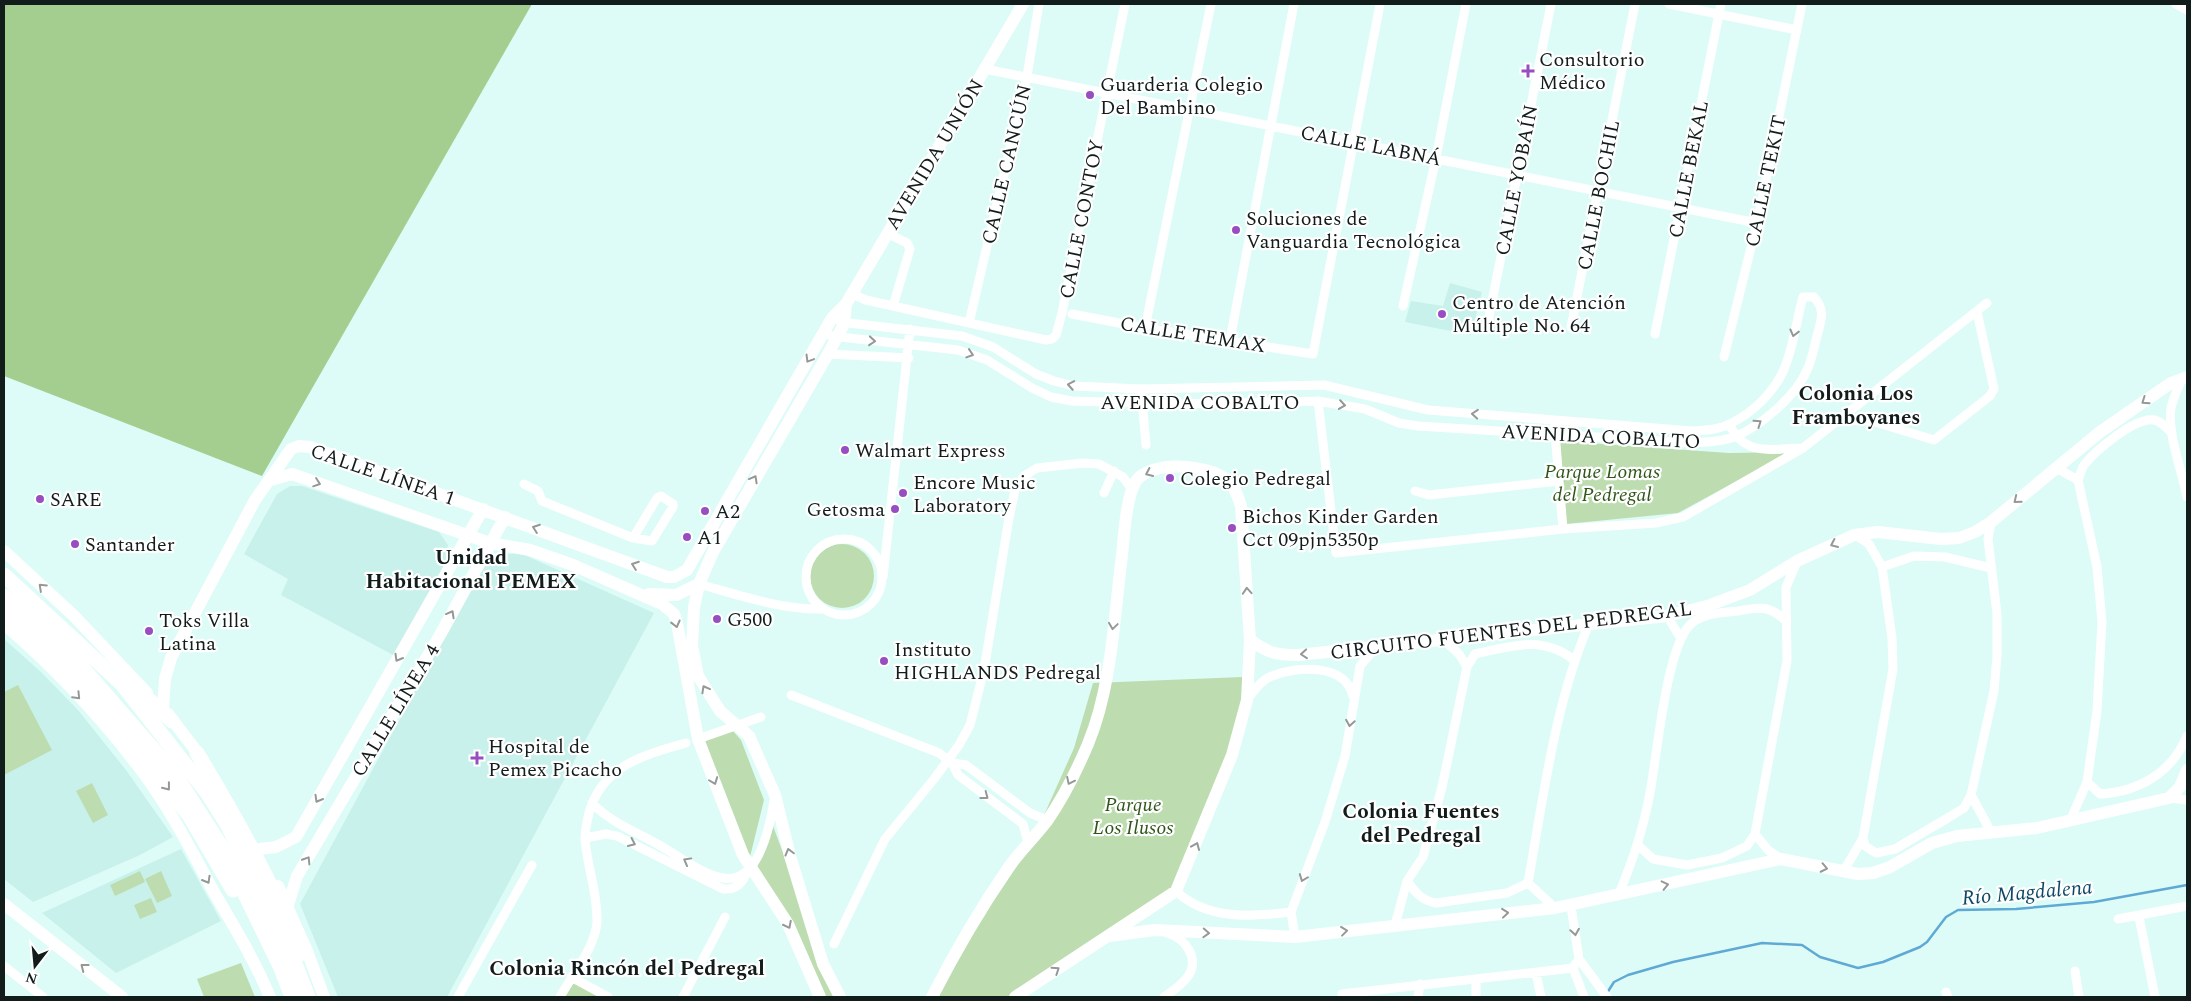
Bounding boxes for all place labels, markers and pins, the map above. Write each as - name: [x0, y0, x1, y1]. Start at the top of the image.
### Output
- place label: Consultorio Médico: [1539, 45, 1645, 98]
- marker: Consultorio Médico: [1521, 64, 1535, 78]
- place label: Guarderia Colegio Del Bambino: [1100, 70, 1263, 123]
- marker: Guarderia Colegio Del Bambino: [1084, 89, 1096, 101]
- place label: Soluciones de Vanguardia Tecnológica: [1246, 204, 1461, 257]
- marker: Soluciones de Vanguardia Tecnológica: [1230, 224, 1242, 236]
- place label: Centro de Atención Múltiple No. 64: [1452, 288, 1626, 341]
- marker: Centro de Atención Múltiple No. 64: [1436, 308, 1448, 320]
- place label: Walmart Express: [855, 436, 1006, 466]
- marker: Walmart Express: [839, 444, 851, 456]
- place label: Colegio Pedregal: [1180, 464, 1331, 494]
- place label: Encore Music Laboratory: [913, 468, 1036, 521]
- marker: Colegio Pedregal: [1164, 472, 1176, 484]
- place label: SARE: [50, 485, 102, 515]
- marker: Encore Music Laboratory: [897, 487, 909, 499]
- marker: SARE: [34, 493, 46, 505]
- place label: Getosma: [807, 495, 885, 525]
- place label: A2: [715, 497, 740, 527]
- place label: Bichos Kinder Garden Cct 09pjn5350p: [1242, 502, 1439, 555]
- marker: Getosma: [889, 503, 901, 515]
- marker: A2: [699, 505, 711, 517]
- marker: Bichos Kinder Garden Cct 09pjn5350p: [1226, 522, 1238, 534]
- place label: A1: [697, 523, 722, 553]
- place label: Santander: [85, 530, 175, 560]
- marker: A1: [681, 531, 693, 543]
- marker: Santander: [69, 538, 81, 550]
- place label: G500: [727, 605, 772, 635]
- place label: Toks Villa Latina: [159, 606, 249, 659]
- marker: G500: [711, 613, 723, 625]
- marker: Toks Villa Latina: [143, 625, 155, 637]
- place label: Instituto HIGHLANDS Pedregal: [894, 635, 1101, 688]
- marker: Instituto HIGHLANDS Pedregal: [878, 655, 890, 667]
- place label: Hospital de Pemex Picacho: [488, 732, 622, 785]
- marker: Hospital de Pemex Picacho: [470, 751, 484, 765]

